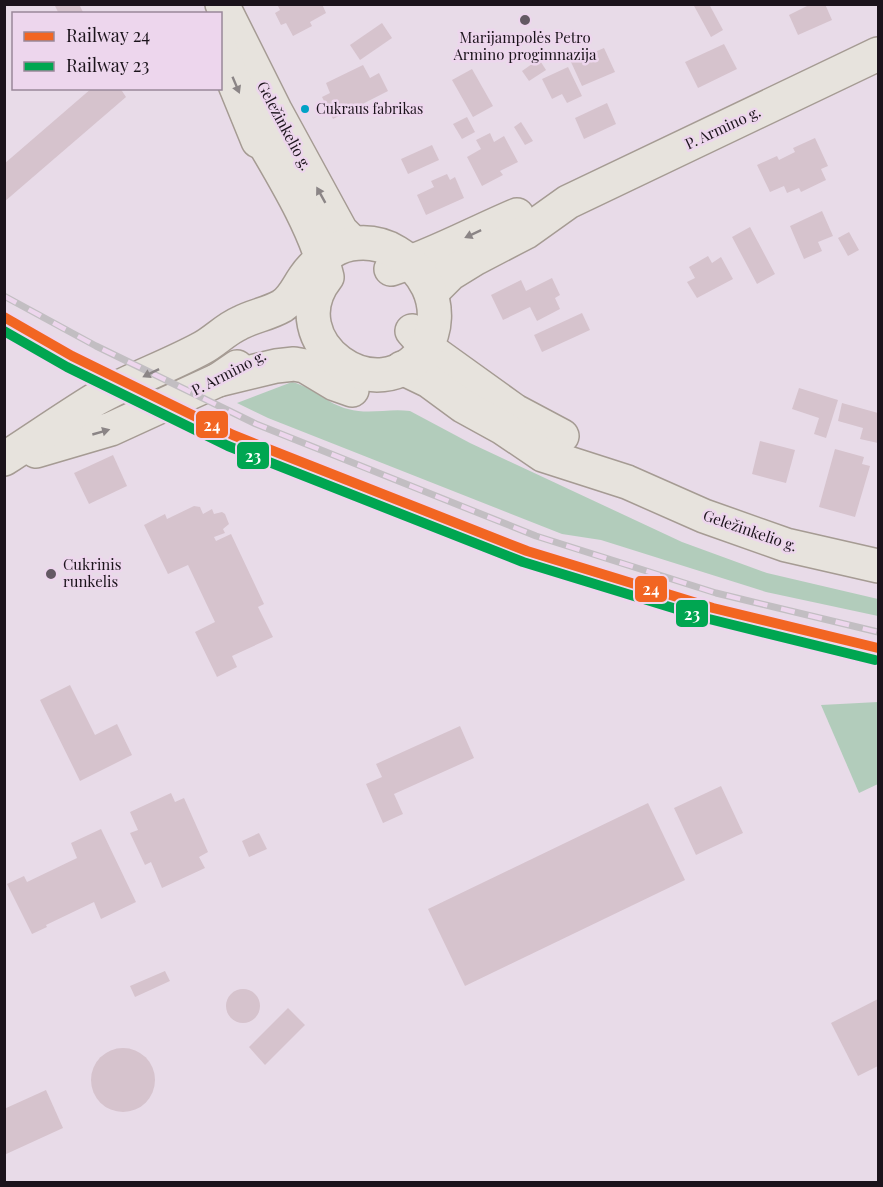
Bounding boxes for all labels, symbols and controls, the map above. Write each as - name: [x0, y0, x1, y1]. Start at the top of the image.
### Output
- legend: [12, 12, 222, 90]
- marker: Marijampolės Petro Armino progimnazija: [518, 13, 532, 27]
- text: Railway 24: [66, 23, 150, 47]
- place label: Marijampolės Petro Armino progimnazija: [452, 27, 597, 64]
- text: Railway 23: [66, 53, 149, 77]
- one-way arrow: [231, 76, 241, 94]
- street label: Geležinkelio g.: [253, 78, 317, 174]
- place label: Cukraus fabrikas: [316, 99, 423, 118]
- street label: P. Armino g.: [682, 101, 764, 153]
- marker: Cukraus fabrikas: [299, 103, 311, 115]
- one-way arrow: [316, 186, 326, 203]
- one-way arrow: [464, 229, 481, 238]
- street label: P. Armino g.: [188, 345, 269, 399]
- one-way arrow: [142, 368, 159, 377]
- line badge: 24: [195, 410, 229, 439]
- text: 24: [204, 414, 220, 435]
- one-way arrow: [92, 427, 110, 436]
- line badge: 23: [236, 441, 270, 470]
- text: 23: [245, 445, 261, 466]
- street label: Geležinkelio g.: [701, 505, 800, 555]
- place label: Cukrinis runkelis: [63, 554, 121, 591]
- marker: Cukrinis runkelis: [44, 567, 58, 581]
- line badge: 24: [634, 575, 668, 603]
- text: 24: [643, 578, 659, 599]
- line badge: 23: [675, 599, 709, 628]
- text: 23: [684, 603, 700, 624]

